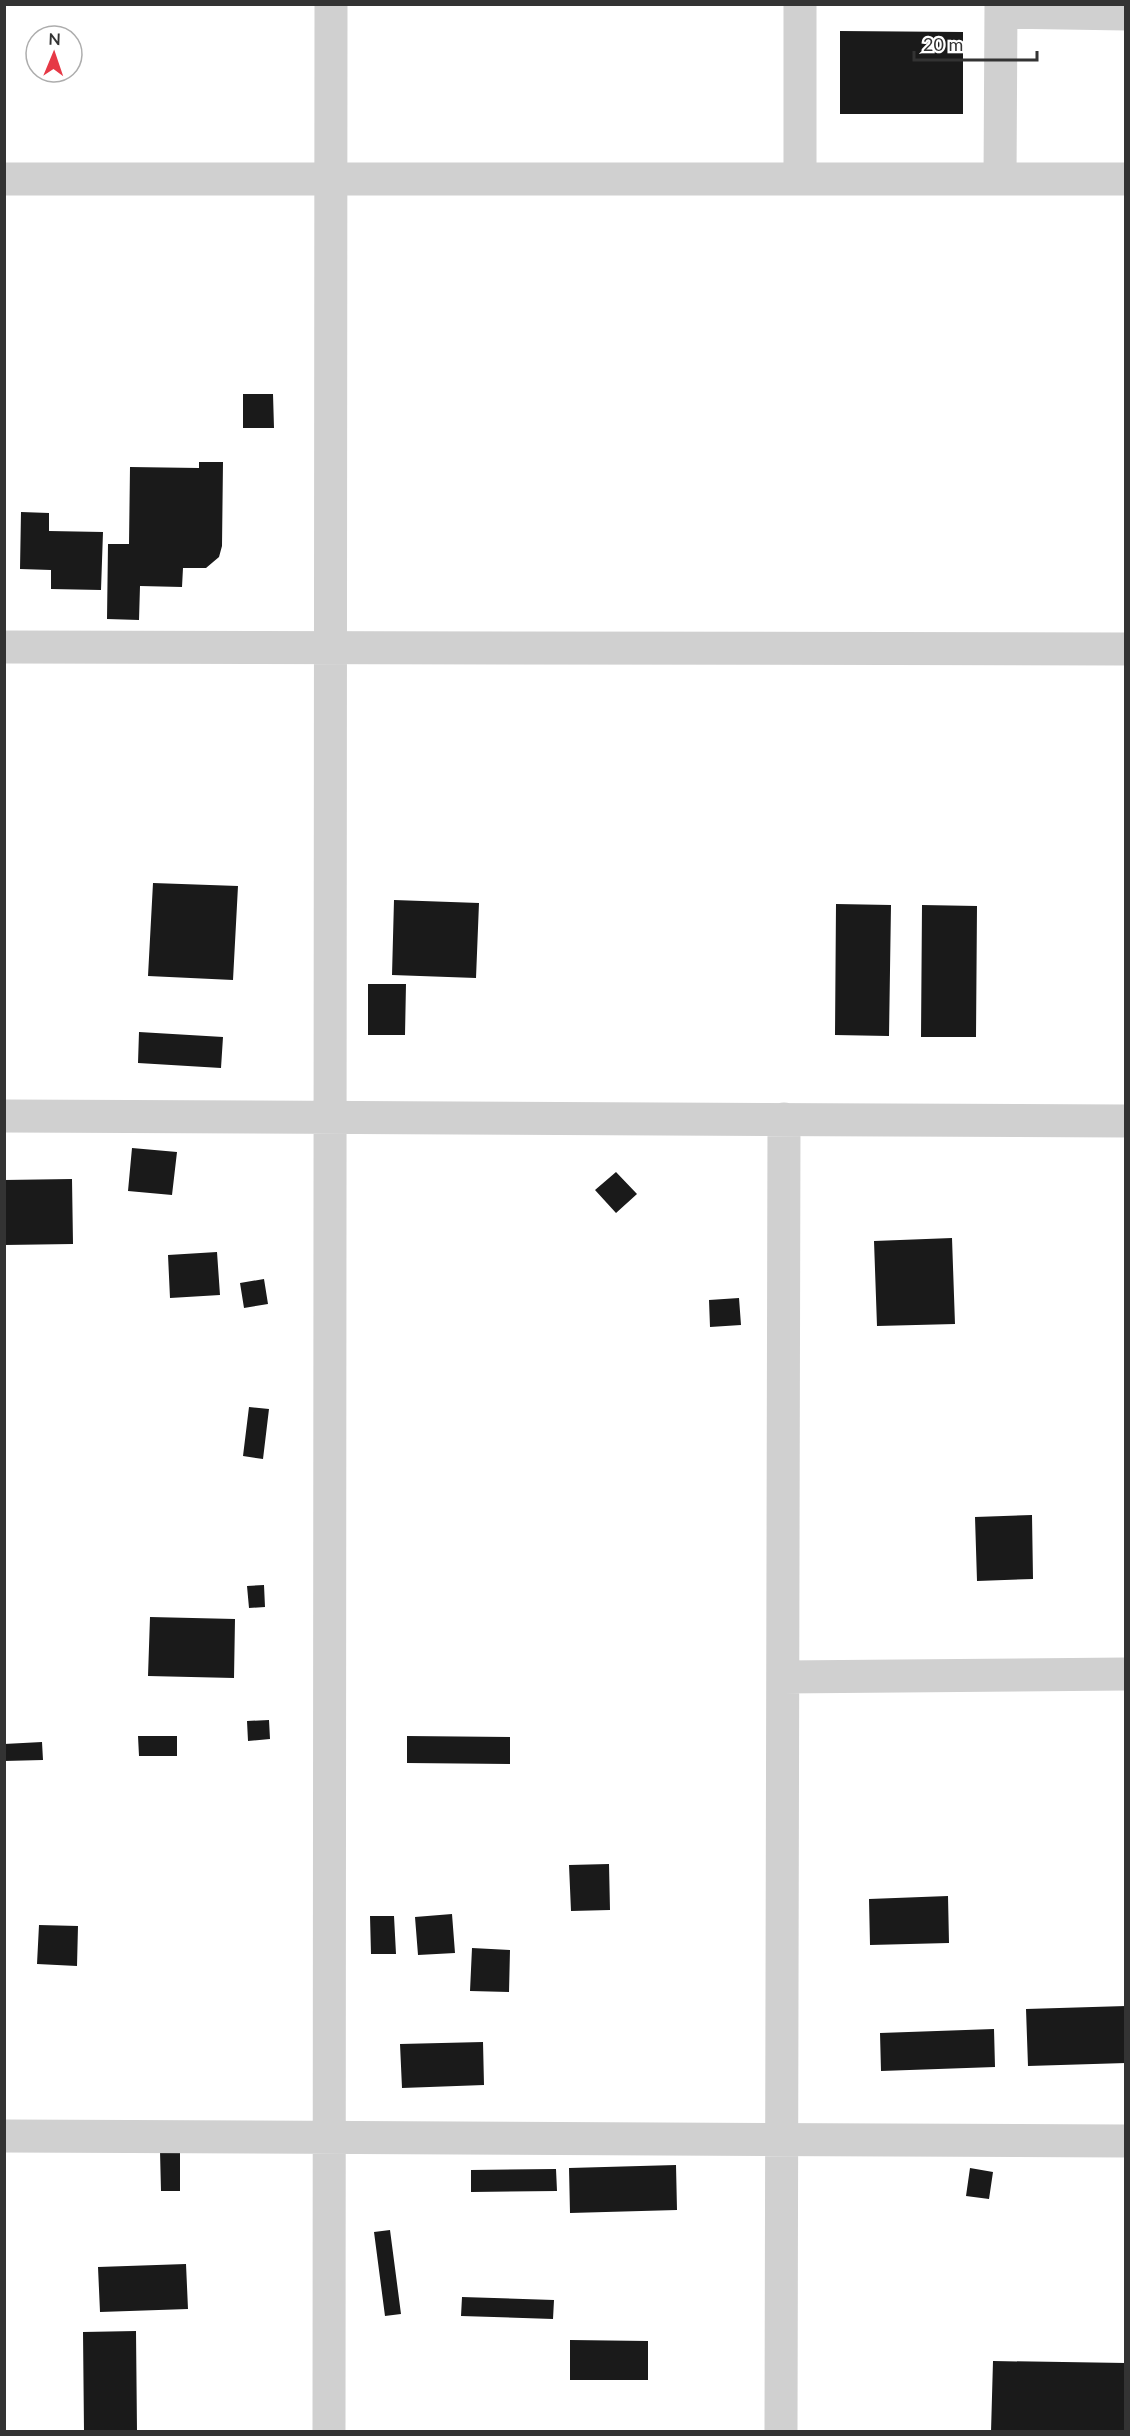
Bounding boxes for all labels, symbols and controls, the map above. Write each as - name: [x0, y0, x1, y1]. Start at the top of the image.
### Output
- north arrow: [24, 24, 84, 84]
- scale bar: [914, 24, 1037, 62]
- text: N: [48, 29, 61, 48]
- text: 20 m: [923, 33, 963, 55]

